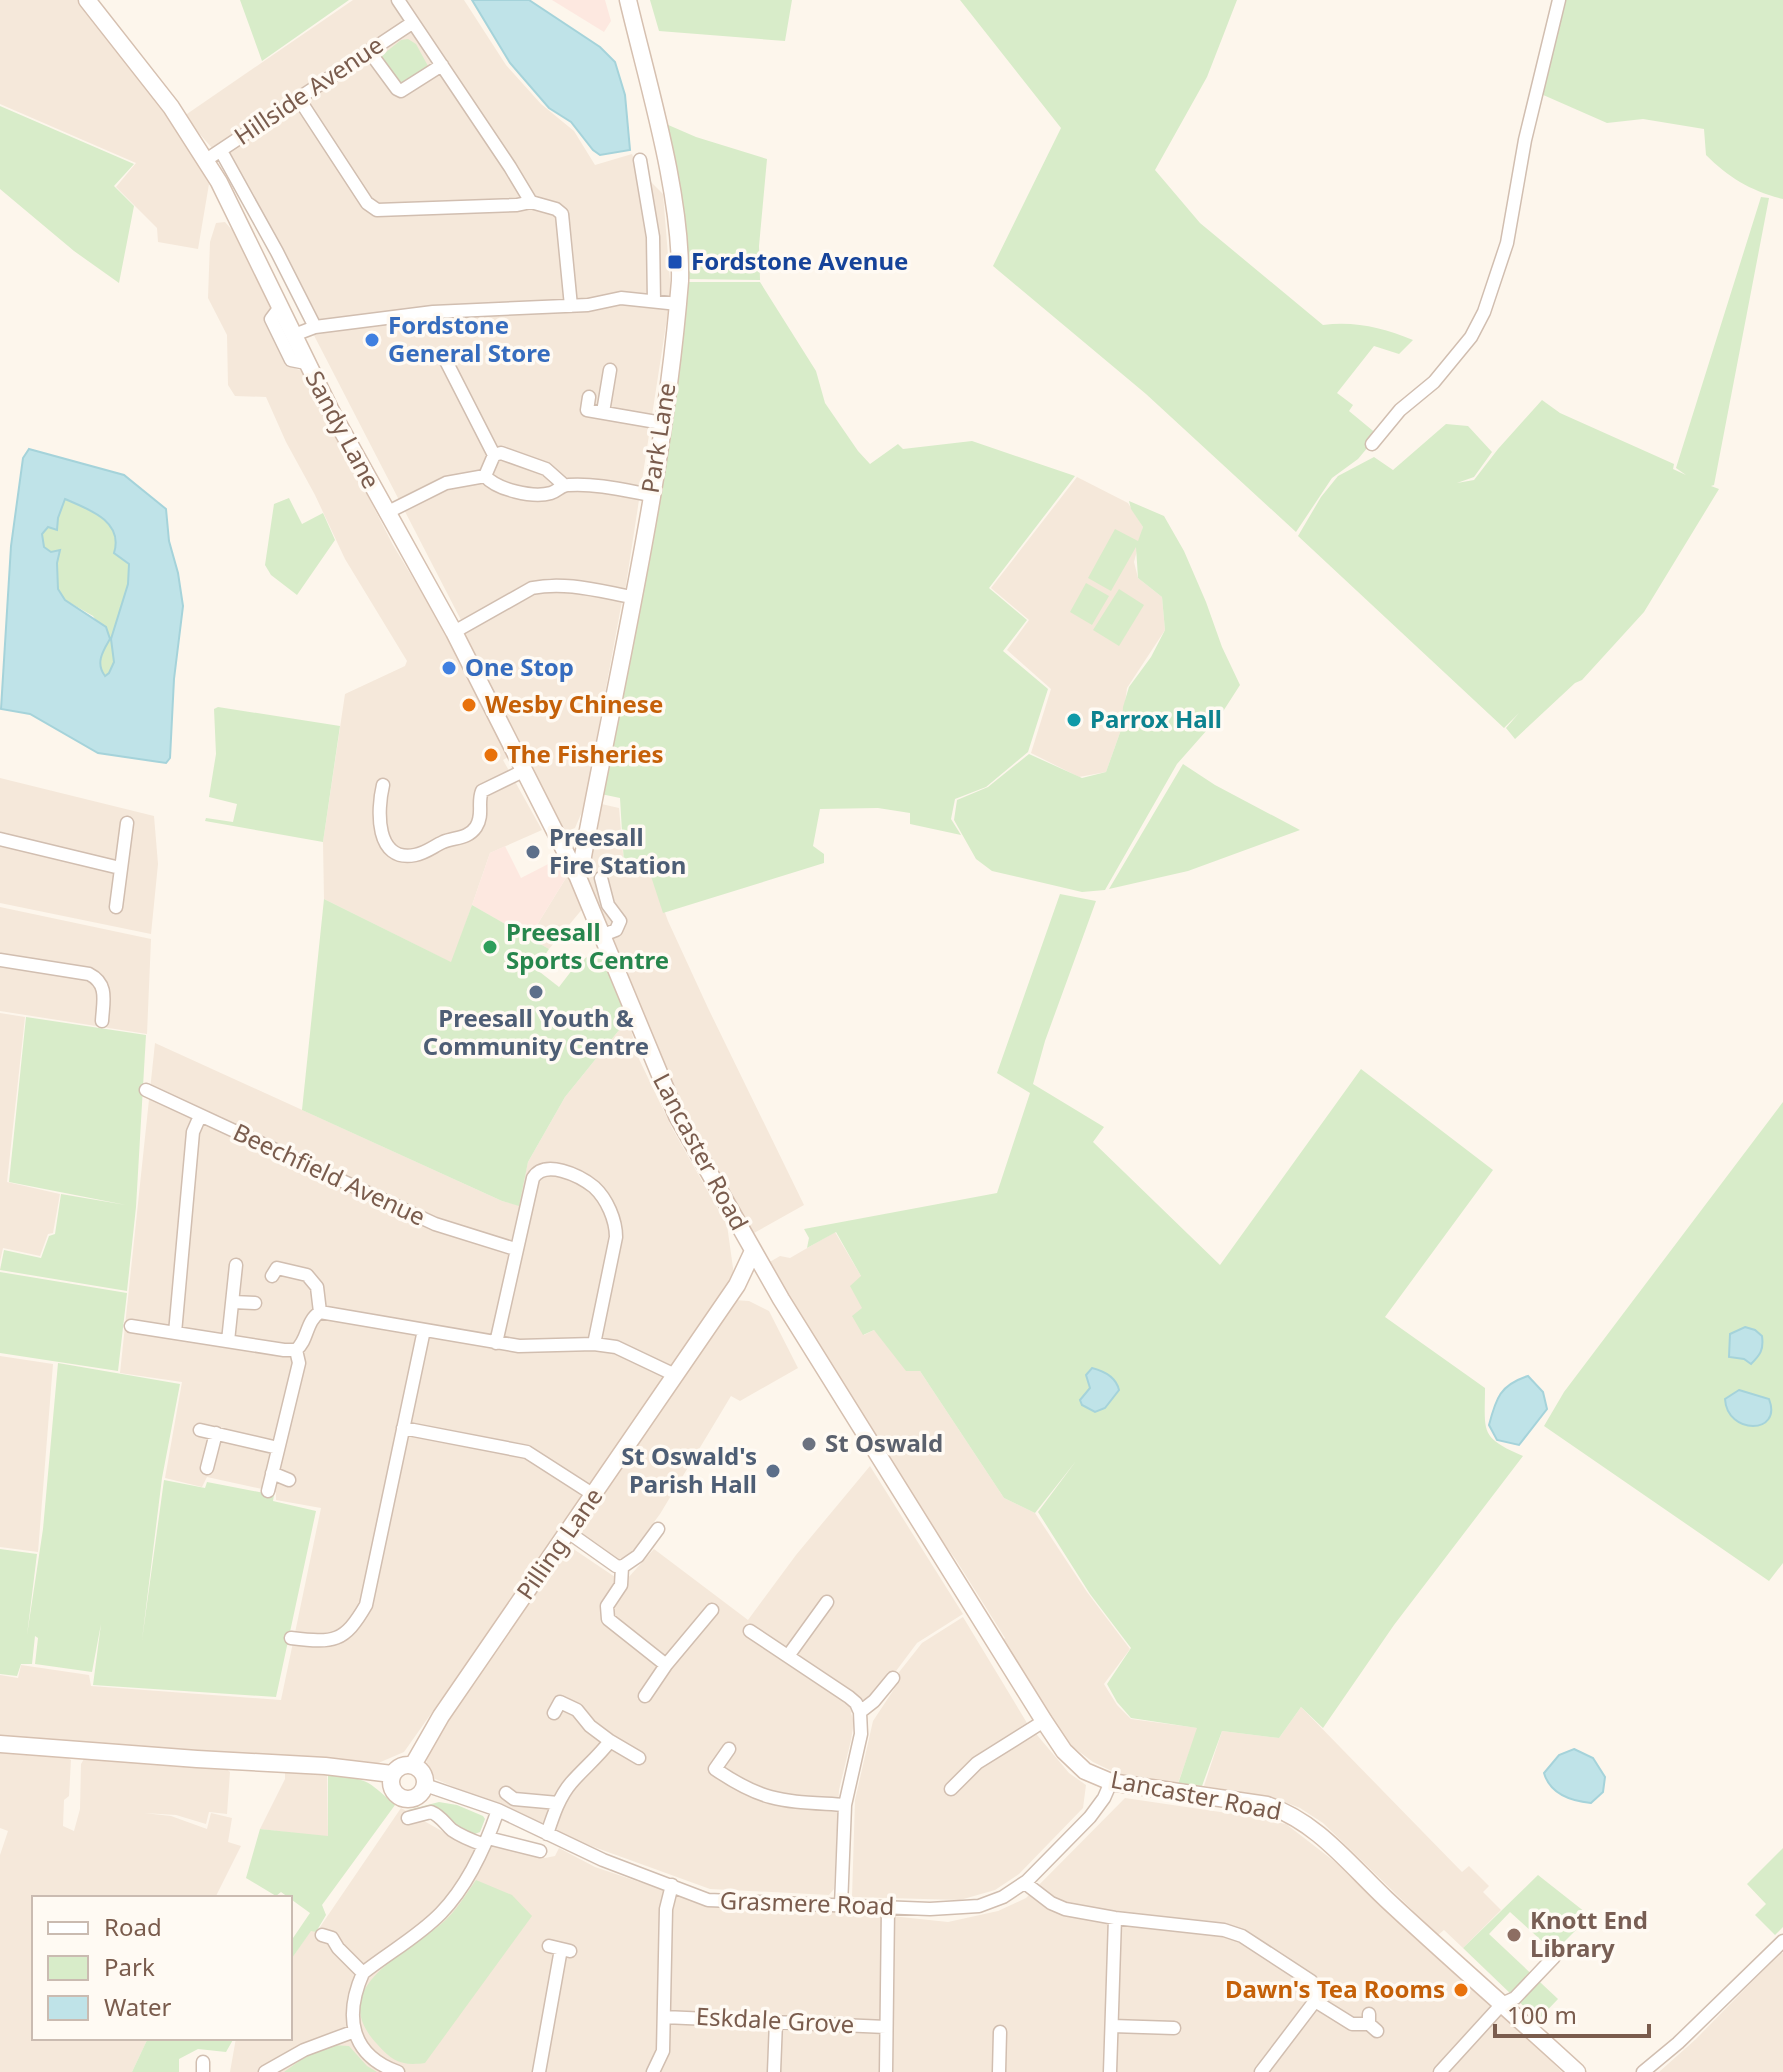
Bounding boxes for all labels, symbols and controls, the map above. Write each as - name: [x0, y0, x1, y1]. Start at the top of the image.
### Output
- street label: Hillside Avenue: [227, 28, 389, 152]
- place label: Fordstone Avenue: [691, 244, 908, 277]
- marker: Fordstone Avenue: [666, 253, 684, 271]
- place label: Fordstone General Store: [388, 308, 551, 369]
- marker: Fordstone General Store: [363, 331, 381, 349]
- street label: Sandy Lane: [298, 365, 388, 494]
- street label: Park Lane: [633, 380, 683, 495]
- place label: One Stop: [465, 650, 574, 683]
- marker: One Stop: [440, 659, 458, 677]
- place label: Wesby Chinese: [485, 687, 663, 720]
- marker: Wesby Chinese: [460, 696, 478, 714]
- place label: Parrox Hall: [1090, 702, 1222, 735]
- marker: Parrox Hall: [1065, 711, 1083, 729]
- place label: The Fisheries: [507, 737, 664, 770]
- marker: The Fisheries: [482, 746, 500, 764]
- place label: Preesall Fire Station: [549, 820, 686, 881]
- marker: Preesall Fire Station: [524, 843, 542, 861]
- place label: Preesall Sports Centre: [506, 915, 669, 976]
- marker: Preesall Sports Centre: [481, 938, 499, 956]
- marker: Preesall Youth & Community Centre: [527, 983, 545, 1001]
- place label: Preesall Youth & Community Centre: [423, 1001, 649, 1062]
- street label: Lancaster Road: [646, 1067, 757, 1236]
- street label: Beechfield Avenue: [228, 1115, 431, 1233]
- place label: St Oswald: [825, 1426, 943, 1459]
- marker: St Oswald: [800, 1435, 818, 1453]
- place label: St Oswald's Parish Hall: [621, 1439, 757, 1500]
- marker: St Oswald's Parish Hall: [764, 1462, 782, 1480]
- street label: Pilling Lane: [508, 1481, 609, 1606]
- street label: Lancaster Road: [1108, 1762, 1285, 1827]
- street label: Grasmere Road: [719, 1883, 895, 1922]
- legend: [32, 1896, 292, 2040]
- place label: Knott End Library: [1530, 1903, 1648, 1964]
- text: Road: [104, 1910, 162, 1943]
- marker: Knott End Library: [1505, 1926, 1523, 1944]
- text: Park: [104, 1950, 155, 1983]
- place label: Dawn's Tea Rooms: [1225, 1972, 1445, 2005]
- marker: Dawn's Tea Rooms: [1452, 1981, 1470, 1999]
- scale bar: [1495, 1988, 1649, 2038]
- text: Water: [104, 1990, 172, 2023]
- text: 100 m: [1507, 1998, 1577, 2031]
- street label: Eskdale Grove: [695, 1999, 855, 2040]

